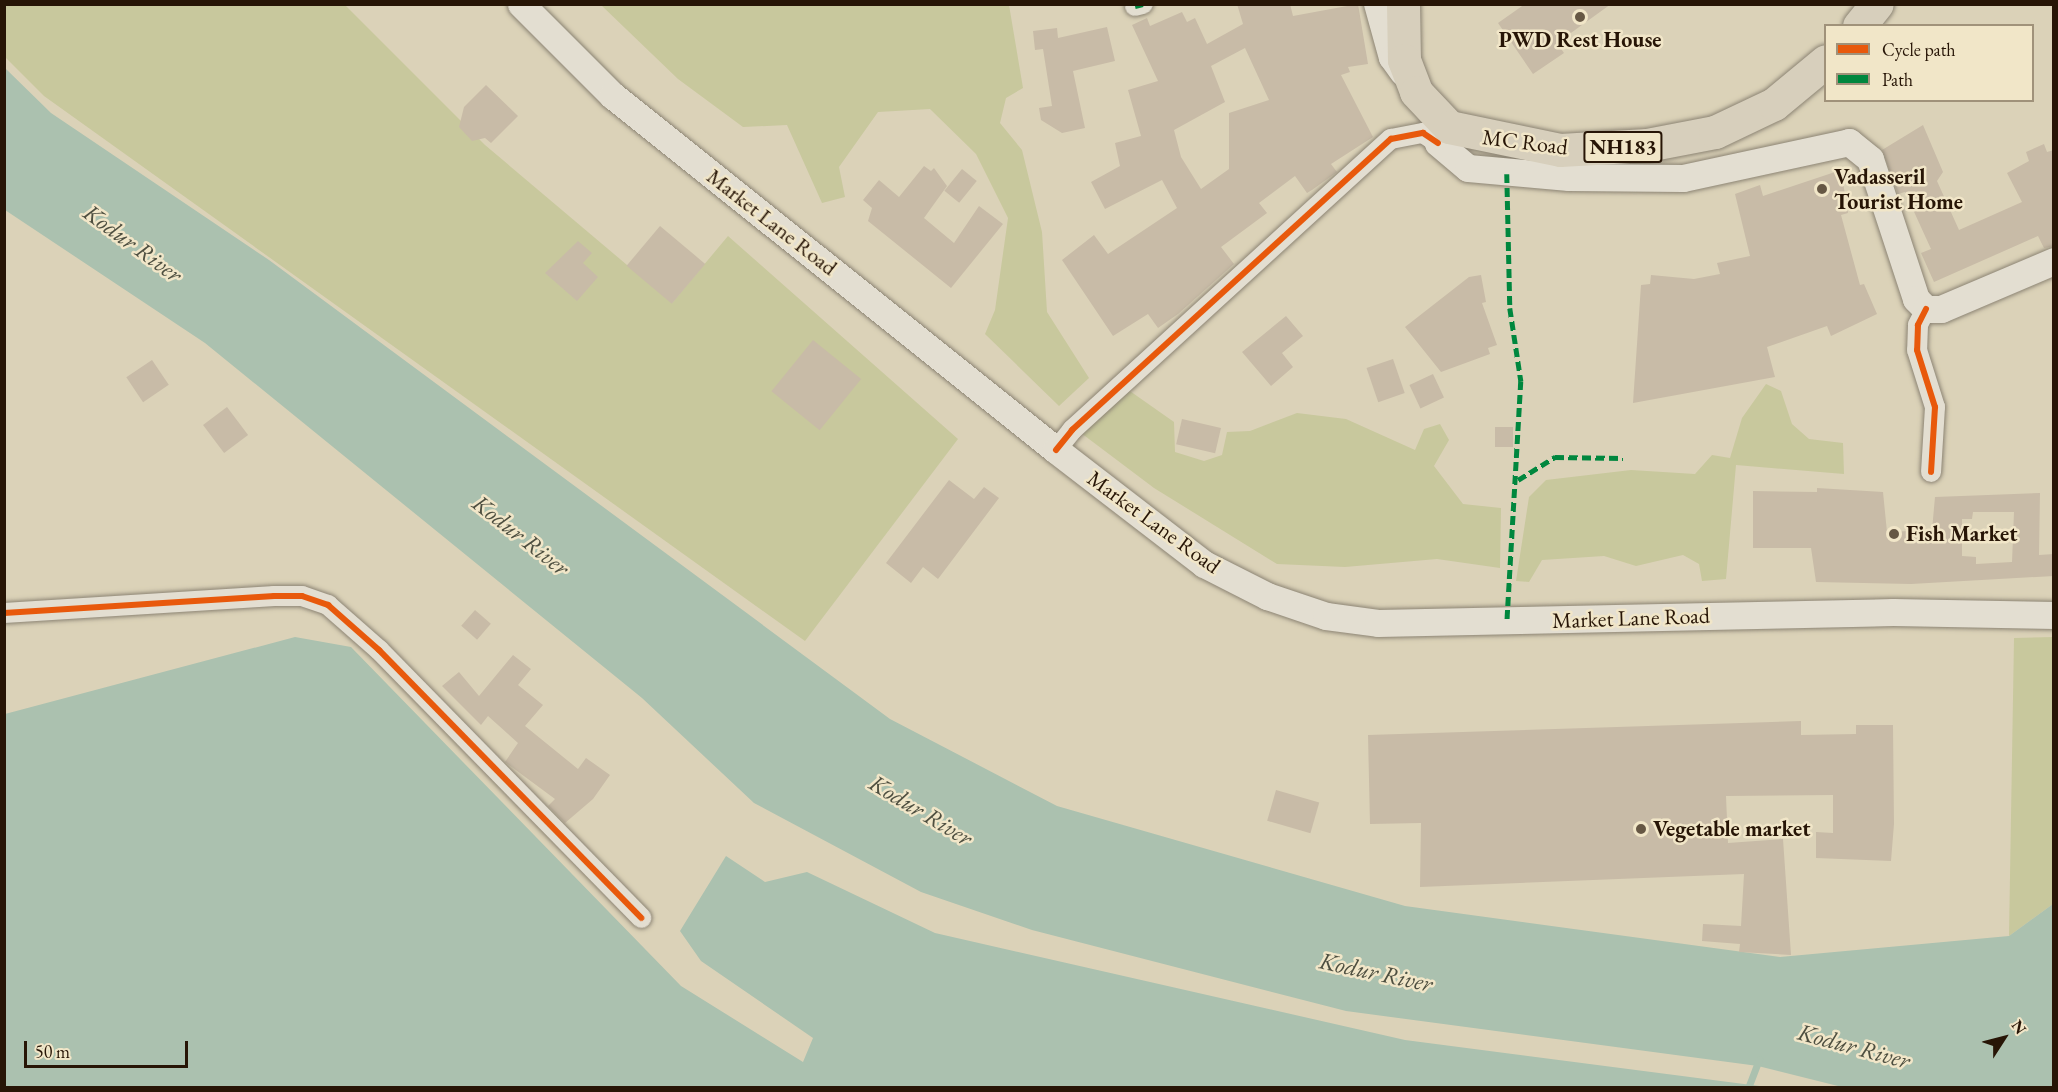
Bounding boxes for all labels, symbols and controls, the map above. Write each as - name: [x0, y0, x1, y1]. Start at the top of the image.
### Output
- marker: PWD Rest House: [1573, 10, 1587, 24]
- legend: [1824, 24, 2034, 102]
- place label: PWD Rest House: [1498, 27, 1662, 53]
- text: Cycle path: [1882, 38, 1956, 61]
- text: Path: [1882, 68, 1913, 91]
- street label: MC Road: [1481, 124, 1569, 160]
- road number: NH183: [1582, 129, 1664, 165]
- street label: Market Lane Road: [702, 163, 842, 281]
- place label: Vadasseril Tourist Home: [1834, 163, 1963, 214]
- marker: Vadasseril Tourist Home: [1815, 182, 1829, 196]
- water label: Kodur River: [78, 198, 188, 288]
- street label: Market Lane Road: [1082, 465, 1226, 579]
- water label: Kodur River: [467, 488, 575, 582]
- place label: Fish Market: [1906, 521, 2017, 547]
- marker: Fish Market: [1887, 527, 1901, 541]
- street label: Market Lane Road: [1552, 602, 1710, 634]
- water label: Kodur River: [864, 768, 978, 852]
- place label: Vegetable market: [1653, 816, 1810, 842]
- marker: Vegetable market: [1634, 822, 1648, 836]
- water label: Kodur River: [1317, 946, 1435, 998]
- north arrow: [1974, 1008, 2034, 1068]
- text: N: [2007, 1016, 2031, 1039]
- water label: Kodur River: [1795, 1017, 1913, 1075]
- scale bar: [27, 1029, 190, 1067]
- text: 50 m: [35, 1040, 70, 1063]

